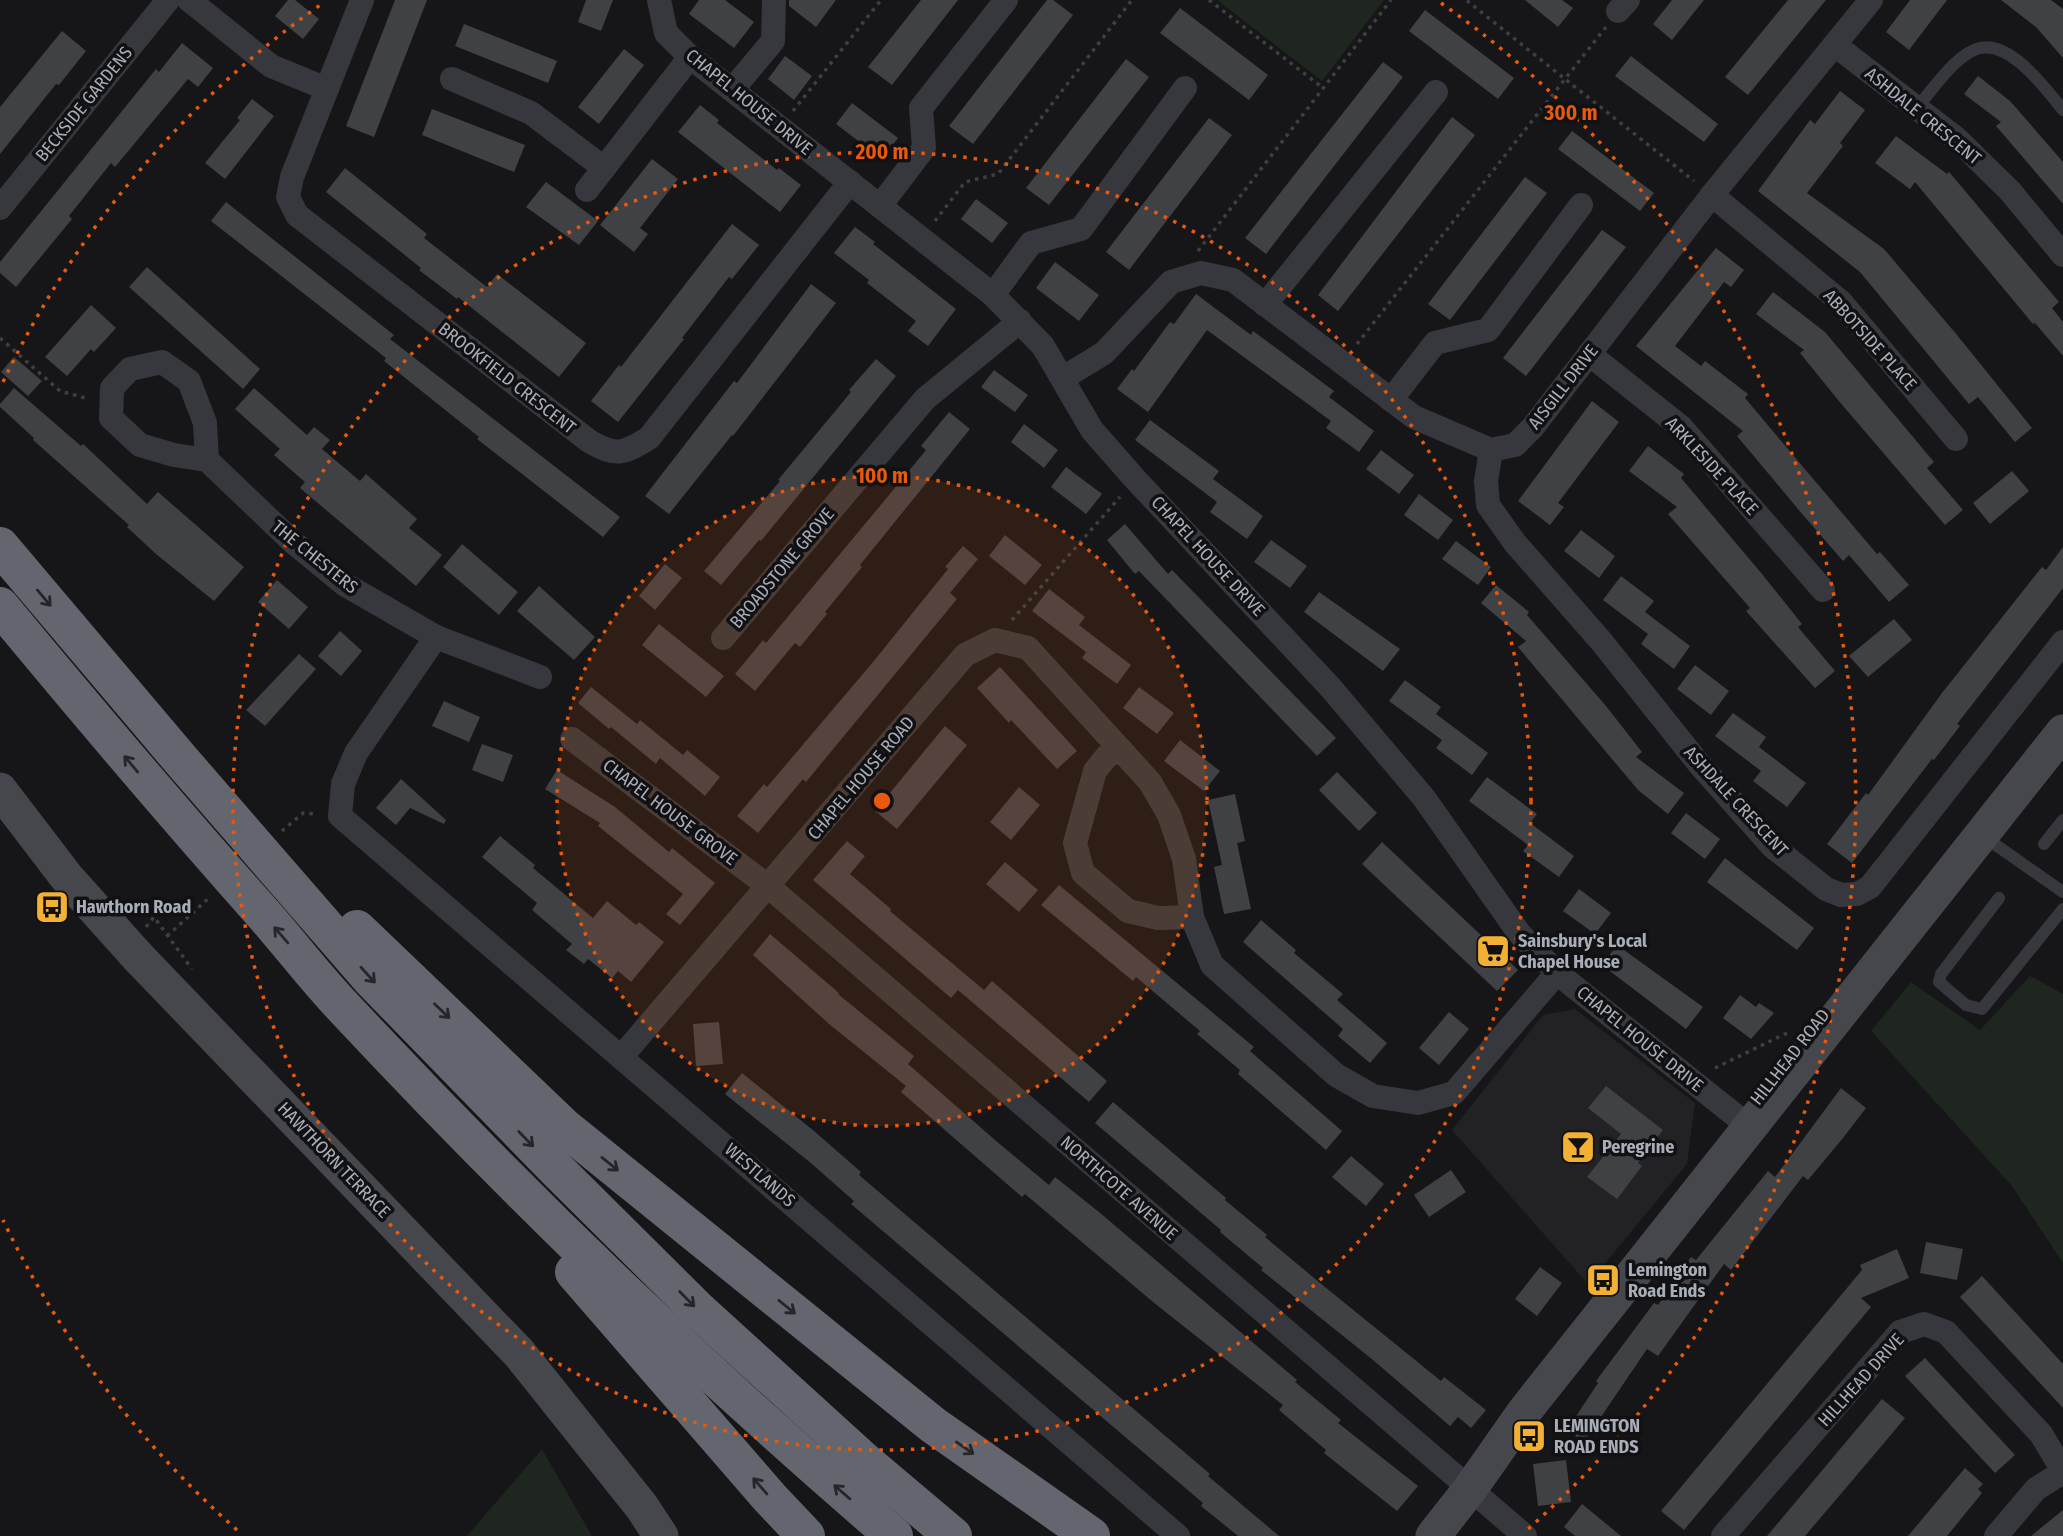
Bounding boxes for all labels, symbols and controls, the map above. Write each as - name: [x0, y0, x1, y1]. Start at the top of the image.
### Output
- street label: BECKSIDE GARDENS: [31, 42, 137, 166]
- street label: CHAPEL HOUSE DRIVE: [681, 44, 817, 160]
- street label: ASHDALE CRESCENT: [1861, 63, 1986, 170]
- text: 300 m: [1543, 100, 1598, 126]
- text: 200 m: [854, 139, 909, 165]
- street label: ABBOTSIDE PLACE: [1819, 285, 1921, 395]
- street label: BROOKFIELD CRESCENT: [434, 318, 581, 439]
- street label: AISGILL DRIVE: [1523, 340, 1603, 434]
- street label: ARKLESIDE PLACE: [1661, 412, 1763, 520]
- text: 100 m: [856, 463, 908, 489]
- street label: CHAPEL HOUSE DRIVE: [1147, 491, 1269, 621]
- street label: BROADSTONE GROVE: [725, 503, 839, 633]
- street label: THE CHESTERS: [268, 516, 362, 598]
- one-way arrow: [36, 589, 52, 607]
- street label: CHAPEL HOUSE ROAD: [803, 712, 919, 844]
- street label: ASHDALE CRESCENT: [1679, 741, 1793, 861]
- street label: CHAPEL HOUSE GROVE: [598, 754, 742, 870]
- one-way arrow: [123, 755, 139, 773]
- centre of rings: [870, 789, 894, 813]
- bus stop icon: Hawthorn Road: [33, 888, 71, 926]
- place label: Hawthorn Road: [76, 896, 191, 918]
- one-way arrow: [273, 926, 289, 944]
- place label: Sainsbury's Local Chapel House: [1518, 930, 1647, 973]
- supermarket icon: Sainsbury's Local Chapel House: [1474, 932, 1512, 970]
- one-way arrow: [359, 966, 376, 983]
- street label: CHAPEL HOUSE DRIVE: [1572, 981, 1708, 1097]
- one-way arrow: [434, 1002, 451, 1019]
- street label: HILLHEAD ROAD: [1746, 1005, 1834, 1109]
- street label: HAWTHORN TERRACE: [273, 1097, 395, 1223]
- bar icon: Peregrine: [1559, 1128, 1597, 1166]
- one-way arrow: [517, 1130, 534, 1147]
- street label: NORTHCOTE AVENUE: [1056, 1131, 1182, 1245]
- place label: Peregrine: [1602, 1136, 1674, 1158]
- street label: WESTLANDS: [720, 1138, 800, 1212]
- one-way arrow: [600, 1157, 619, 1172]
- place label: Lemington Road Ends: [1628, 1259, 1707, 1302]
- bus stop icon: Lemington Road Ends: [1584, 1261, 1622, 1299]
- one-way arrow: [678, 1291, 695, 1308]
- one-way arrow: [777, 1300, 795, 1315]
- street label: HILLHEAD DRIVE: [1813, 1329, 1909, 1431]
- place label: LEMINGTON ROAD ENDS: [1554, 1415, 1640, 1458]
- bus stop icon: LEMINGTON ROAD ENDS: [1510, 1417, 1548, 1455]
- one-way arrow: [955, 1441, 975, 1455]
- one-way arrow: [752, 1477, 768, 1495]
- one-way arrow: [834, 1483, 851, 1500]

